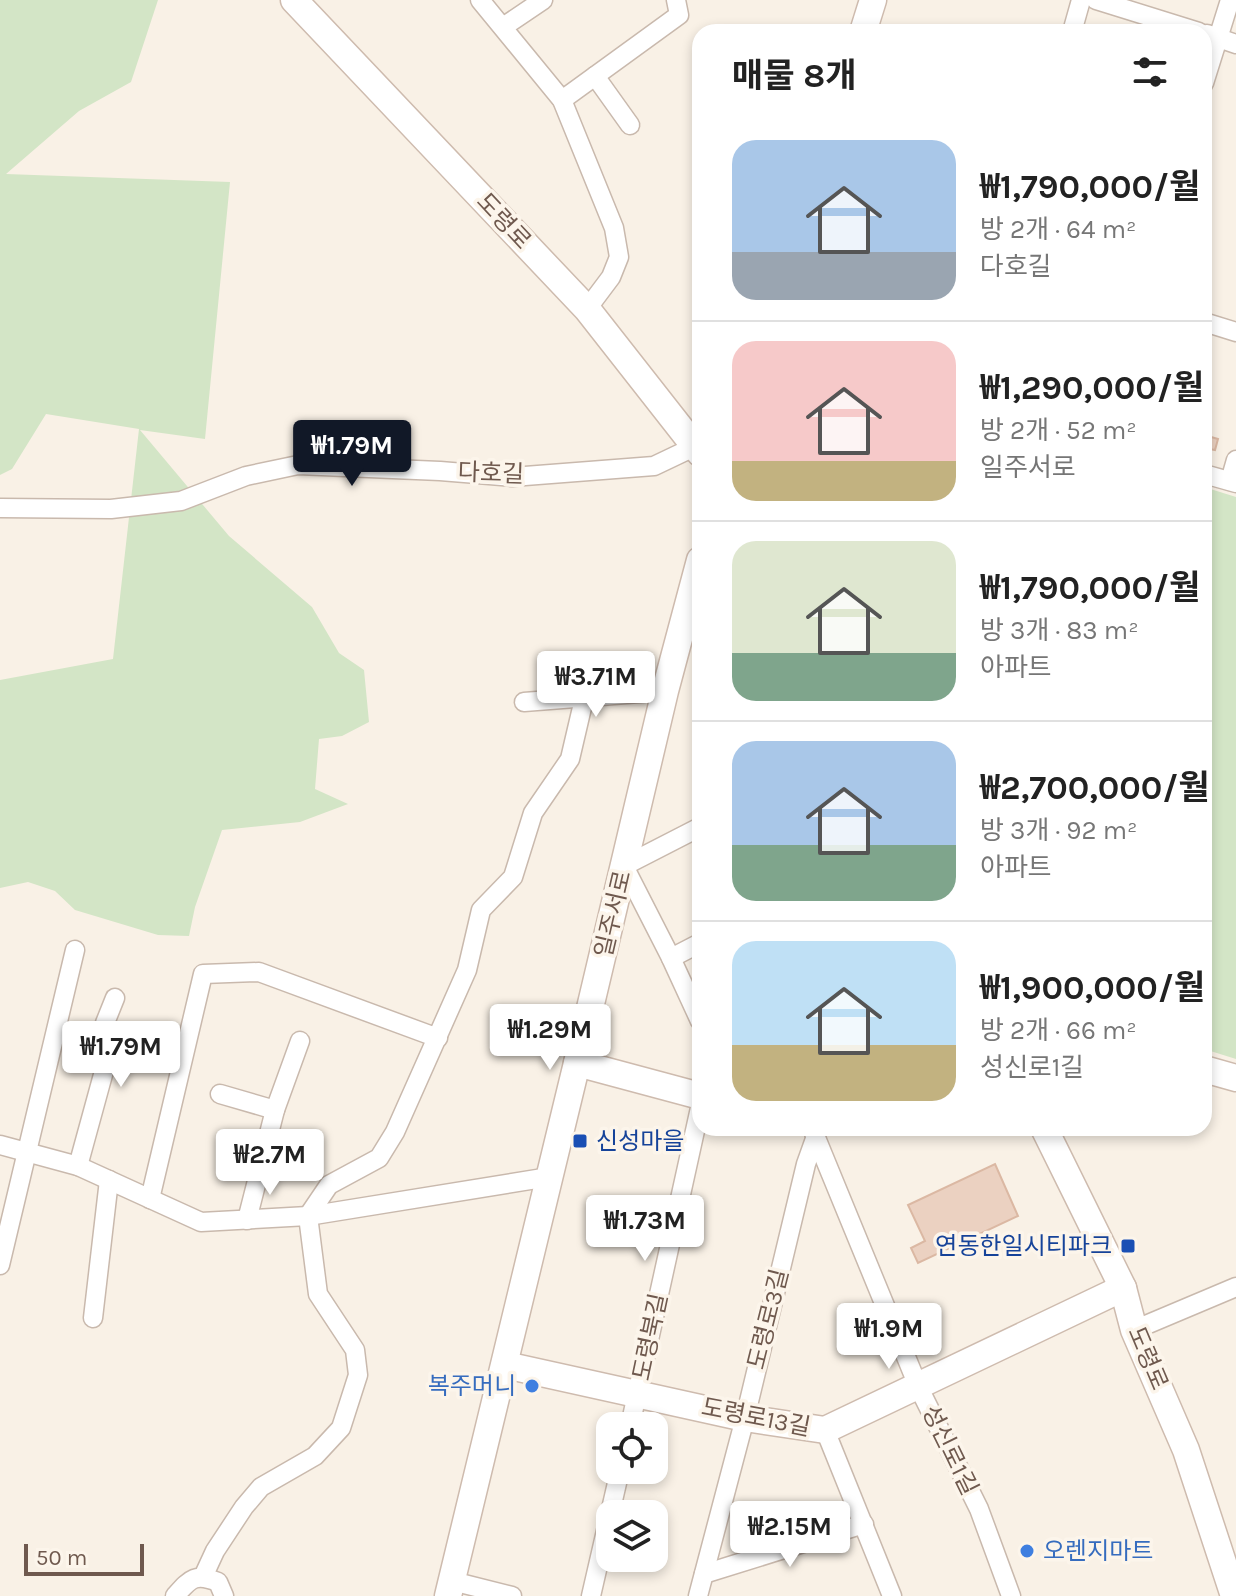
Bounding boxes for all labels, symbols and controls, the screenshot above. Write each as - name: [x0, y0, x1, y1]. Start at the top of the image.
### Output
- icon: filters: [1128, 50, 1172, 94]
- text: 매물 8개: [732, 56, 856, 96]
- text: ₩1,790,000/월: [980, 167, 1200, 207]
- icon: home: [796, 172, 892, 268]
- street label: 도령로: [471, 187, 537, 255]
- text: 방 2개 · 64 m²: [980, 214, 1136, 245]
- text: 다호길: [980, 251, 1052, 282]
- text: ₩1,290,000/월: [980, 368, 1204, 408]
- icon: home: [796, 373, 892, 469]
- text: 방 2개 · 52 m²: [980, 415, 1137, 446]
- pin: ₩1.79M: [287, 420, 417, 488]
- text: ₩1.79M: [311, 430, 393, 461]
- text: 일주서로: [980, 452, 1076, 483]
- street label: 다호길: [457, 458, 525, 488]
- text: ₩1,790,000/월: [980, 568, 1200, 608]
- icon: home: [796, 573, 892, 669]
- text: 방 3개 · 83 m²: [980, 615, 1139, 646]
- pin: ₩3.71M: [531, 651, 661, 719]
- text: 아파트: [980, 652, 1052, 683]
- text: ₩3.71M: [555, 661, 637, 692]
- text: ₩2,700,000/월: [980, 768, 1210, 808]
- icon: home: [796, 773, 892, 869]
- text: 방 3개 · 92 m²: [980, 815, 1137, 846]
- text: 아파트: [980, 852, 1052, 883]
- street label: 일주서로: [589, 868, 637, 960]
- text: ₩1,900,000/월: [980, 968, 1205, 1008]
- icon: home: [796, 973, 892, 1069]
- pin: ₩1.29M: [485, 1004, 615, 1072]
- text: ₩1.29M: [508, 1014, 592, 1045]
- text: 방 2개 · 66 m²: [980, 1015, 1137, 1046]
- pin: ₩1.79M: [56, 1021, 186, 1089]
- text: ₩1.79M: [80, 1031, 162, 1062]
- text: 성신로1길: [980, 1052, 1084, 1083]
- place label: 신성마을: [596, 1127, 684, 1155]
- pin: ₩2.7M: [214, 1129, 326, 1197]
- marker: 신성마을: [571, 1132, 589, 1150]
- text: ₩2.7M: [234, 1139, 306, 1170]
- pin: ₩1.73M: [580, 1195, 710, 1263]
- text: ₩1.73M: [604, 1205, 686, 1236]
- place label: 연동한일시티파크: [935, 1232, 1112, 1260]
- marker: 연동한일시티파크: [1119, 1237, 1137, 1255]
- street label: 도령로3길: [742, 1266, 794, 1372]
- street label: 도령북길: [627, 1291, 673, 1383]
- pin: ₩1.9M: [833, 1303, 945, 1371]
- text: ₩1.9M: [855, 1313, 923, 1344]
- street label: 도령로: [1122, 1322, 1174, 1394]
- place label: 복주머니: [428, 1372, 516, 1400]
- marker: 복주머니: [523, 1377, 541, 1395]
- street label: 도령로13길: [699, 1393, 813, 1441]
- street label: 성신로1길: [916, 1401, 984, 1499]
- map controls: [596, 1412, 668, 1572]
- button: locate: [596, 1412, 668, 1484]
- button: layers: [596, 1500, 668, 1572]
- pin: ₩2.15M: [725, 1501, 855, 1569]
- text: ₩2.15M: [748, 1511, 832, 1542]
- place label: 오렌지마트: [1043, 1537, 1153, 1565]
- scale bar: [24, 1540, 144, 1576]
- marker: 오렌지마트: [1018, 1542, 1036, 1560]
- text: 50 m: [36, 1545, 87, 1571]

